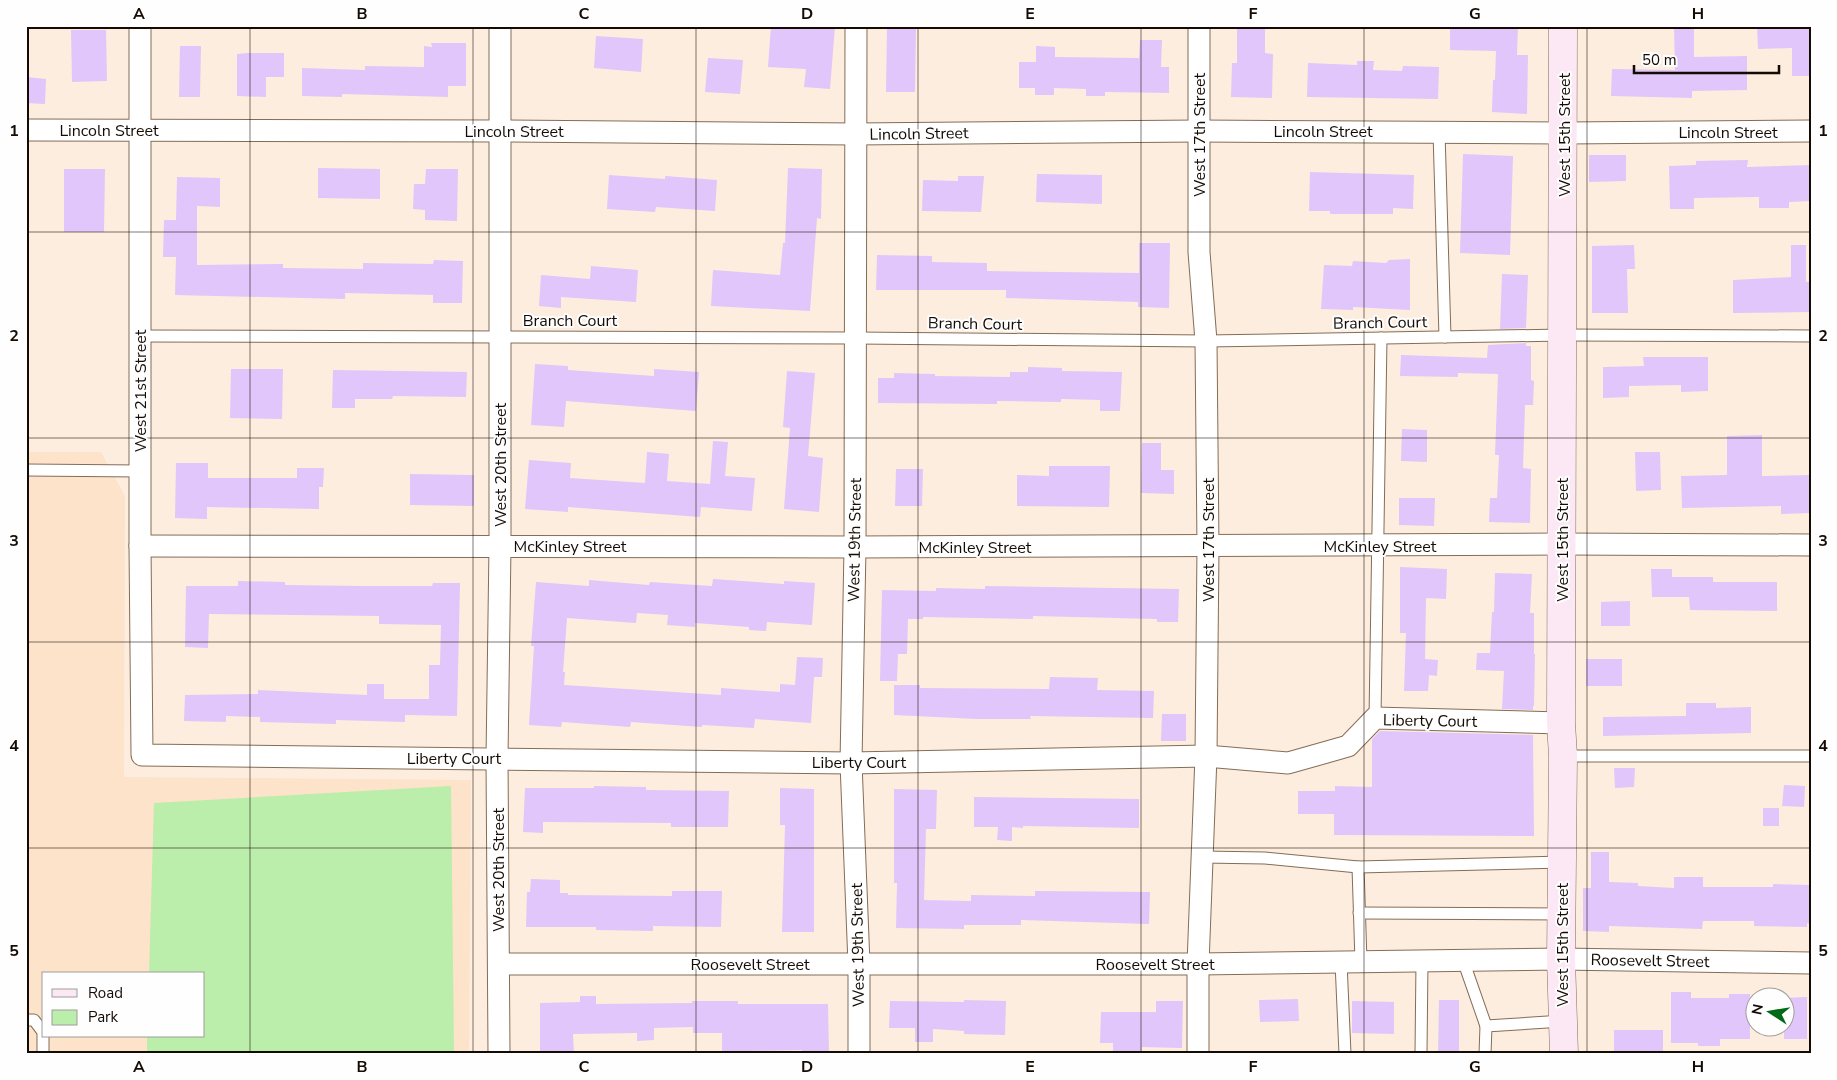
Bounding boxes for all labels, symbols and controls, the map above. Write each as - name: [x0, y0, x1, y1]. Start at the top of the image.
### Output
- text: A: [133, 3, 145, 25]
- text: B: [356, 3, 368, 25]
- text: C: [579, 3, 590, 25]
- text: D: [801, 3, 813, 25]
- text: E: [1025, 3, 1035, 25]
- text: F: [1249, 3, 1258, 25]
- text: G: [1469, 3, 1481, 25]
- text: H: [1692, 3, 1704, 25]
- scale bar: [1634, 42, 1780, 74]
- text: 50 m: [1642, 50, 1677, 70]
- street label: West 17th Street: [1189, 73, 1211, 197]
- street label: West 15th Street: [1554, 73, 1576, 197]
- text: 1: [9, 120, 19, 142]
- street label: Lincoln Street: [59, 120, 159, 142]
- text: 1: [1818, 120, 1828, 142]
- street label: Lincoln Street: [464, 121, 564, 143]
- street label: Lincoln Street: [1273, 121, 1373, 143]
- street label: Lincoln Street: [869, 122, 969, 146]
- street label: Lincoln Street: [1678, 122, 1778, 144]
- street label: Branch Court: [523, 310, 618, 332]
- street label: Branch Court: [1333, 311, 1428, 335]
- street label: Branch Court: [928, 312, 1023, 336]
- text: 2: [9, 325, 19, 347]
- text: 2: [1818, 325, 1828, 347]
- street label: West 21st Street: [130, 329, 152, 452]
- street label: West 20th Street: [490, 403, 512, 527]
- street label: West 19th Street: [843, 477, 867, 602]
- street label: West 17th Street: [1198, 478, 1220, 602]
- street label: West 15th Street: [1552, 478, 1574, 602]
- text: 3: [9, 530, 19, 552]
- text: 3: [1818, 530, 1828, 552]
- street label: McKinley Street: [514, 536, 627, 558]
- street label: McKinley Street: [1324, 536, 1437, 558]
- street label: McKinley Street: [919, 537, 1032, 559]
- street label: Liberty Court: [1383, 709, 1478, 733]
- text: 4: [9, 735, 19, 757]
- text: 4: [1818, 735, 1828, 757]
- street label: Liberty Court: [407, 748, 502, 770]
- street label: Liberty Court: [812, 752, 907, 774]
- street label: West 20th Street: [488, 808, 510, 932]
- street label: West 19th Street: [846, 882, 870, 1007]
- street label: West 15th Street: [1552, 883, 1574, 1007]
- text: 5: [9, 940, 19, 962]
- text: 5: [1818, 940, 1828, 962]
- street label: Roosevelt Street: [1590, 949, 1710, 973]
- street label: Roosevelt Street: [690, 954, 810, 976]
- street label: Roosevelt Street: [1095, 954, 1215, 976]
- legend: [42, 972, 205, 1038]
- text: Road: [88, 983, 123, 1003]
- north arrow: [1744, 988, 1794, 1038]
- text: N: [1747, 1002, 1768, 1017]
- text: Park: [88, 1007, 118, 1027]
- text: A: [133, 1056, 145, 1078]
- text: B: [356, 1056, 368, 1078]
- text: C: [579, 1056, 590, 1078]
- text: D: [801, 1056, 813, 1078]
- text: E: [1025, 1056, 1035, 1078]
- text: F: [1249, 1056, 1258, 1078]
- text: G: [1469, 1056, 1481, 1078]
- text: H: [1692, 1056, 1704, 1078]

